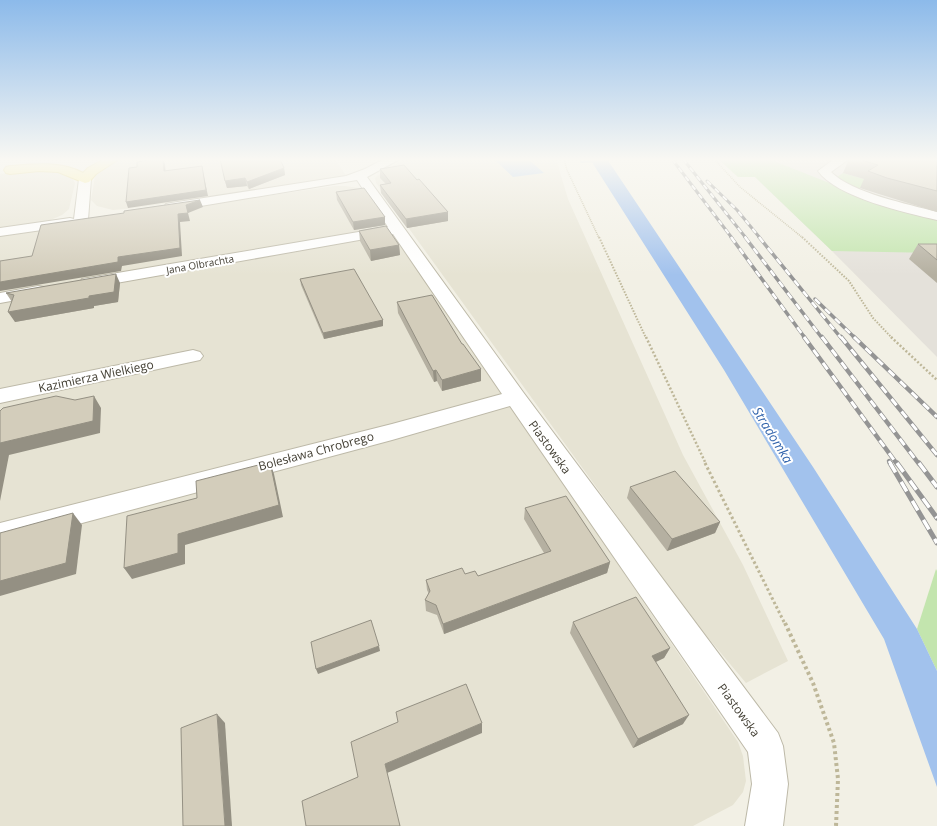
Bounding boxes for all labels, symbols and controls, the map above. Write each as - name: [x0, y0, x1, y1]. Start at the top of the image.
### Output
- street label: Jana Olbrachta: [164, 251, 235, 277]
- street label: Kazimierza Wielkiego: [37, 355, 155, 397]
- water label: Stradomka: [749, 403, 798, 467]
- street label: Piastowska: [525, 417, 575, 477]
- street label: Bolesława Chrobrego: [256, 427, 376, 475]
- street label: Piastowska: [714, 680, 764, 740]

